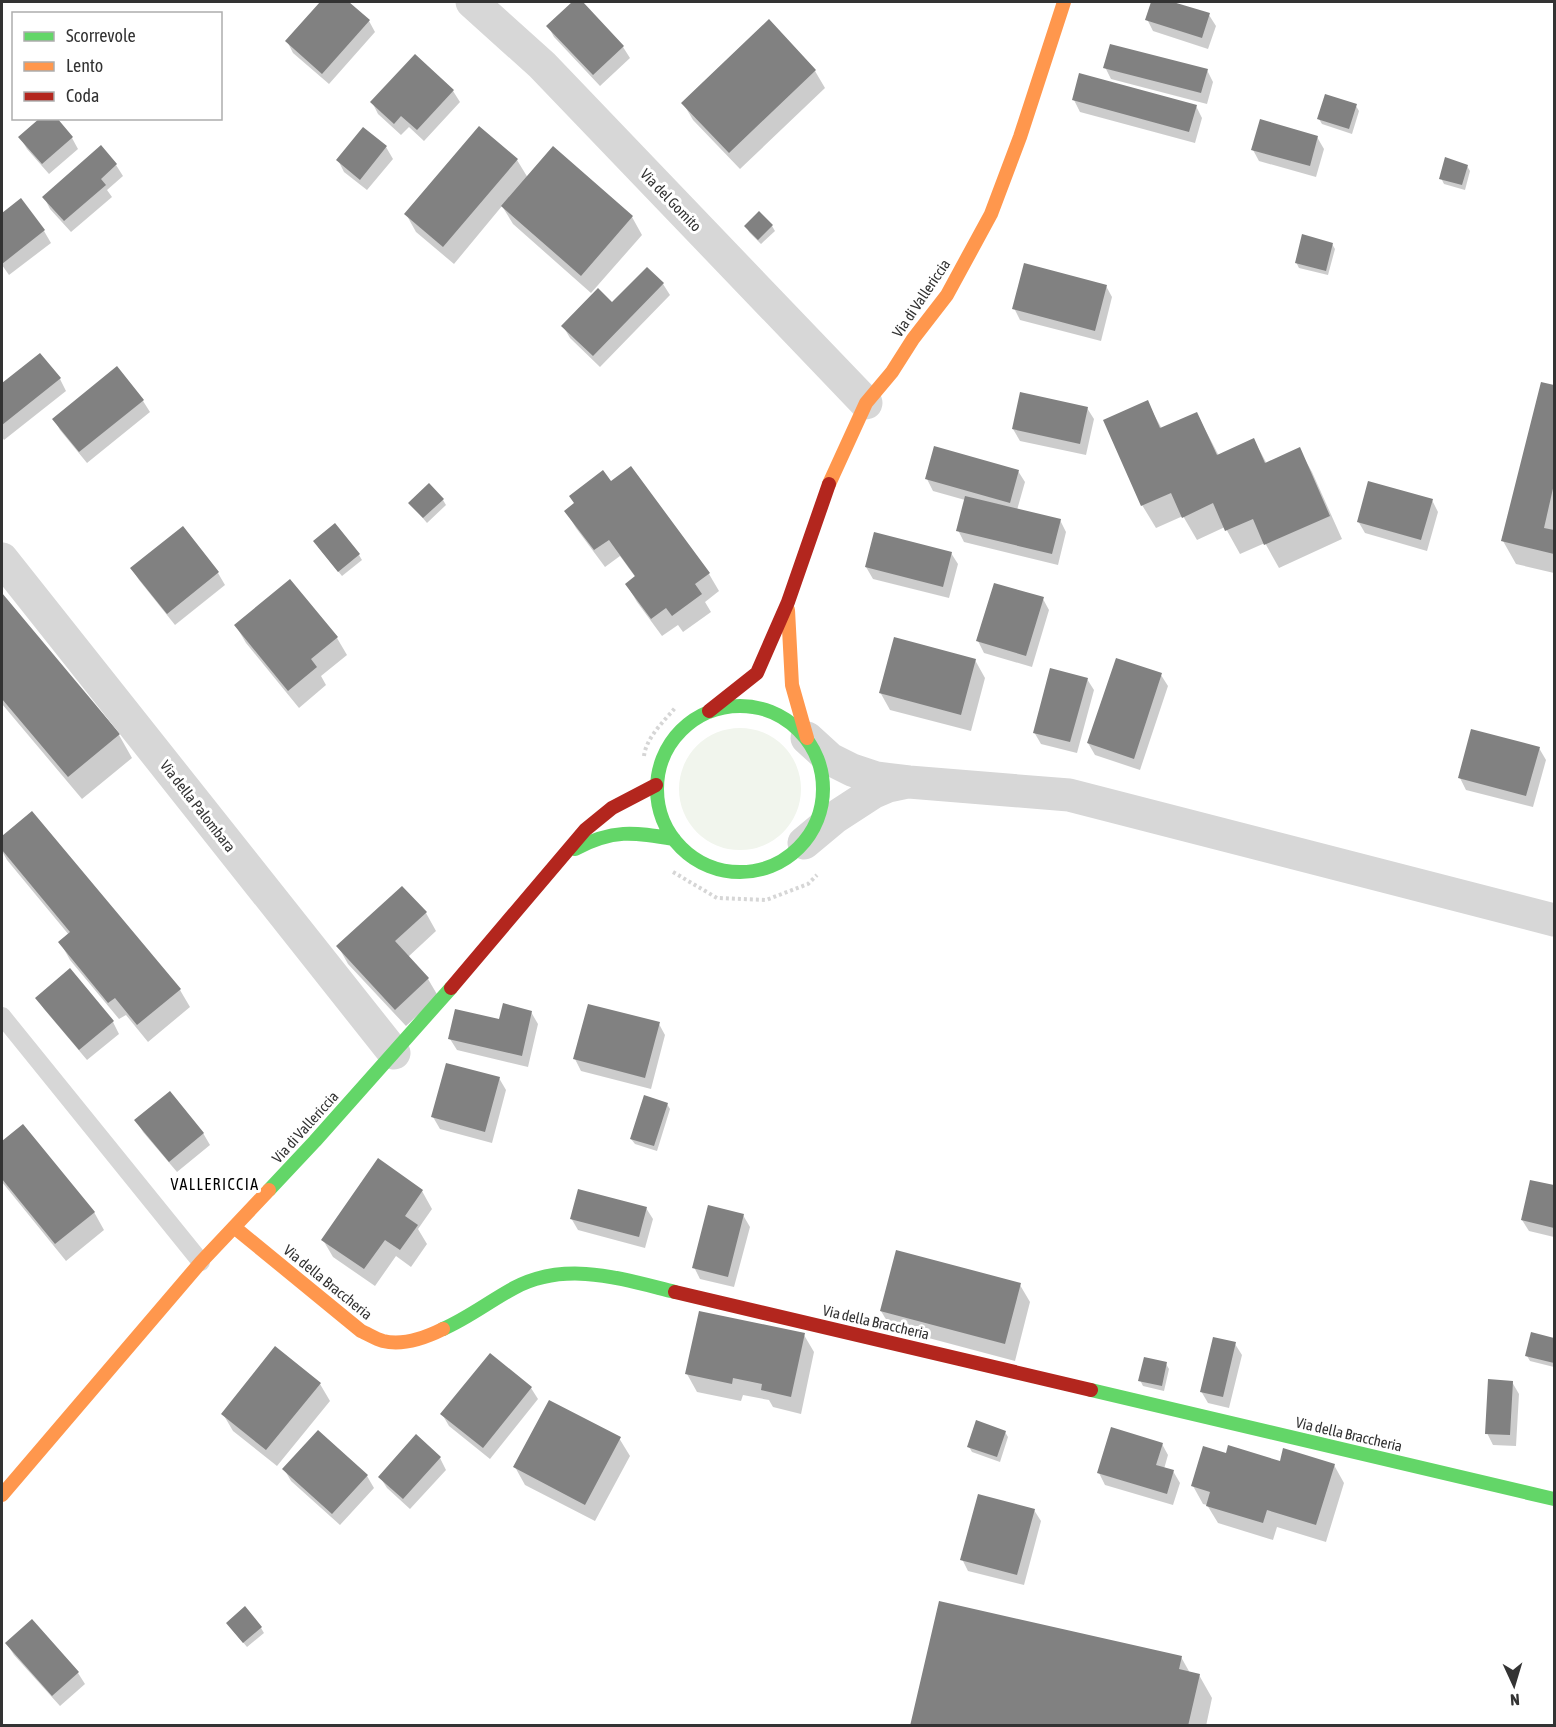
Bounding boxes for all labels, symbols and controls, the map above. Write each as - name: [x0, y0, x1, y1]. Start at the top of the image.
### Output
- legend: [12, 12, 222, 120]
- text: Scorrevole: [66, 25, 136, 46]
- text: Lento: [66, 55, 103, 76]
- text: Coda: [66, 85, 99, 106]
- street label: Via del Gomito: [637, 165, 705, 235]
- street label: Via di Vallericcia: [889, 256, 953, 340]
- street label: Via della Palombara: [157, 757, 239, 855]
- street label: Via di Vallericcia: [268, 1088, 342, 1166]
- district label: VALLERICCIA: [170, 1175, 260, 1193]
- street label: Via della Braccheria: [280, 1241, 376, 1323]
- street label: Via della Braccheria: [821, 1301, 931, 1343]
- street label: Via della Braccheria: [1294, 1413, 1404, 1455]
- north arrow: [1484, 1655, 1544, 1715]
- text: N: [1510, 1691, 1520, 1709]

